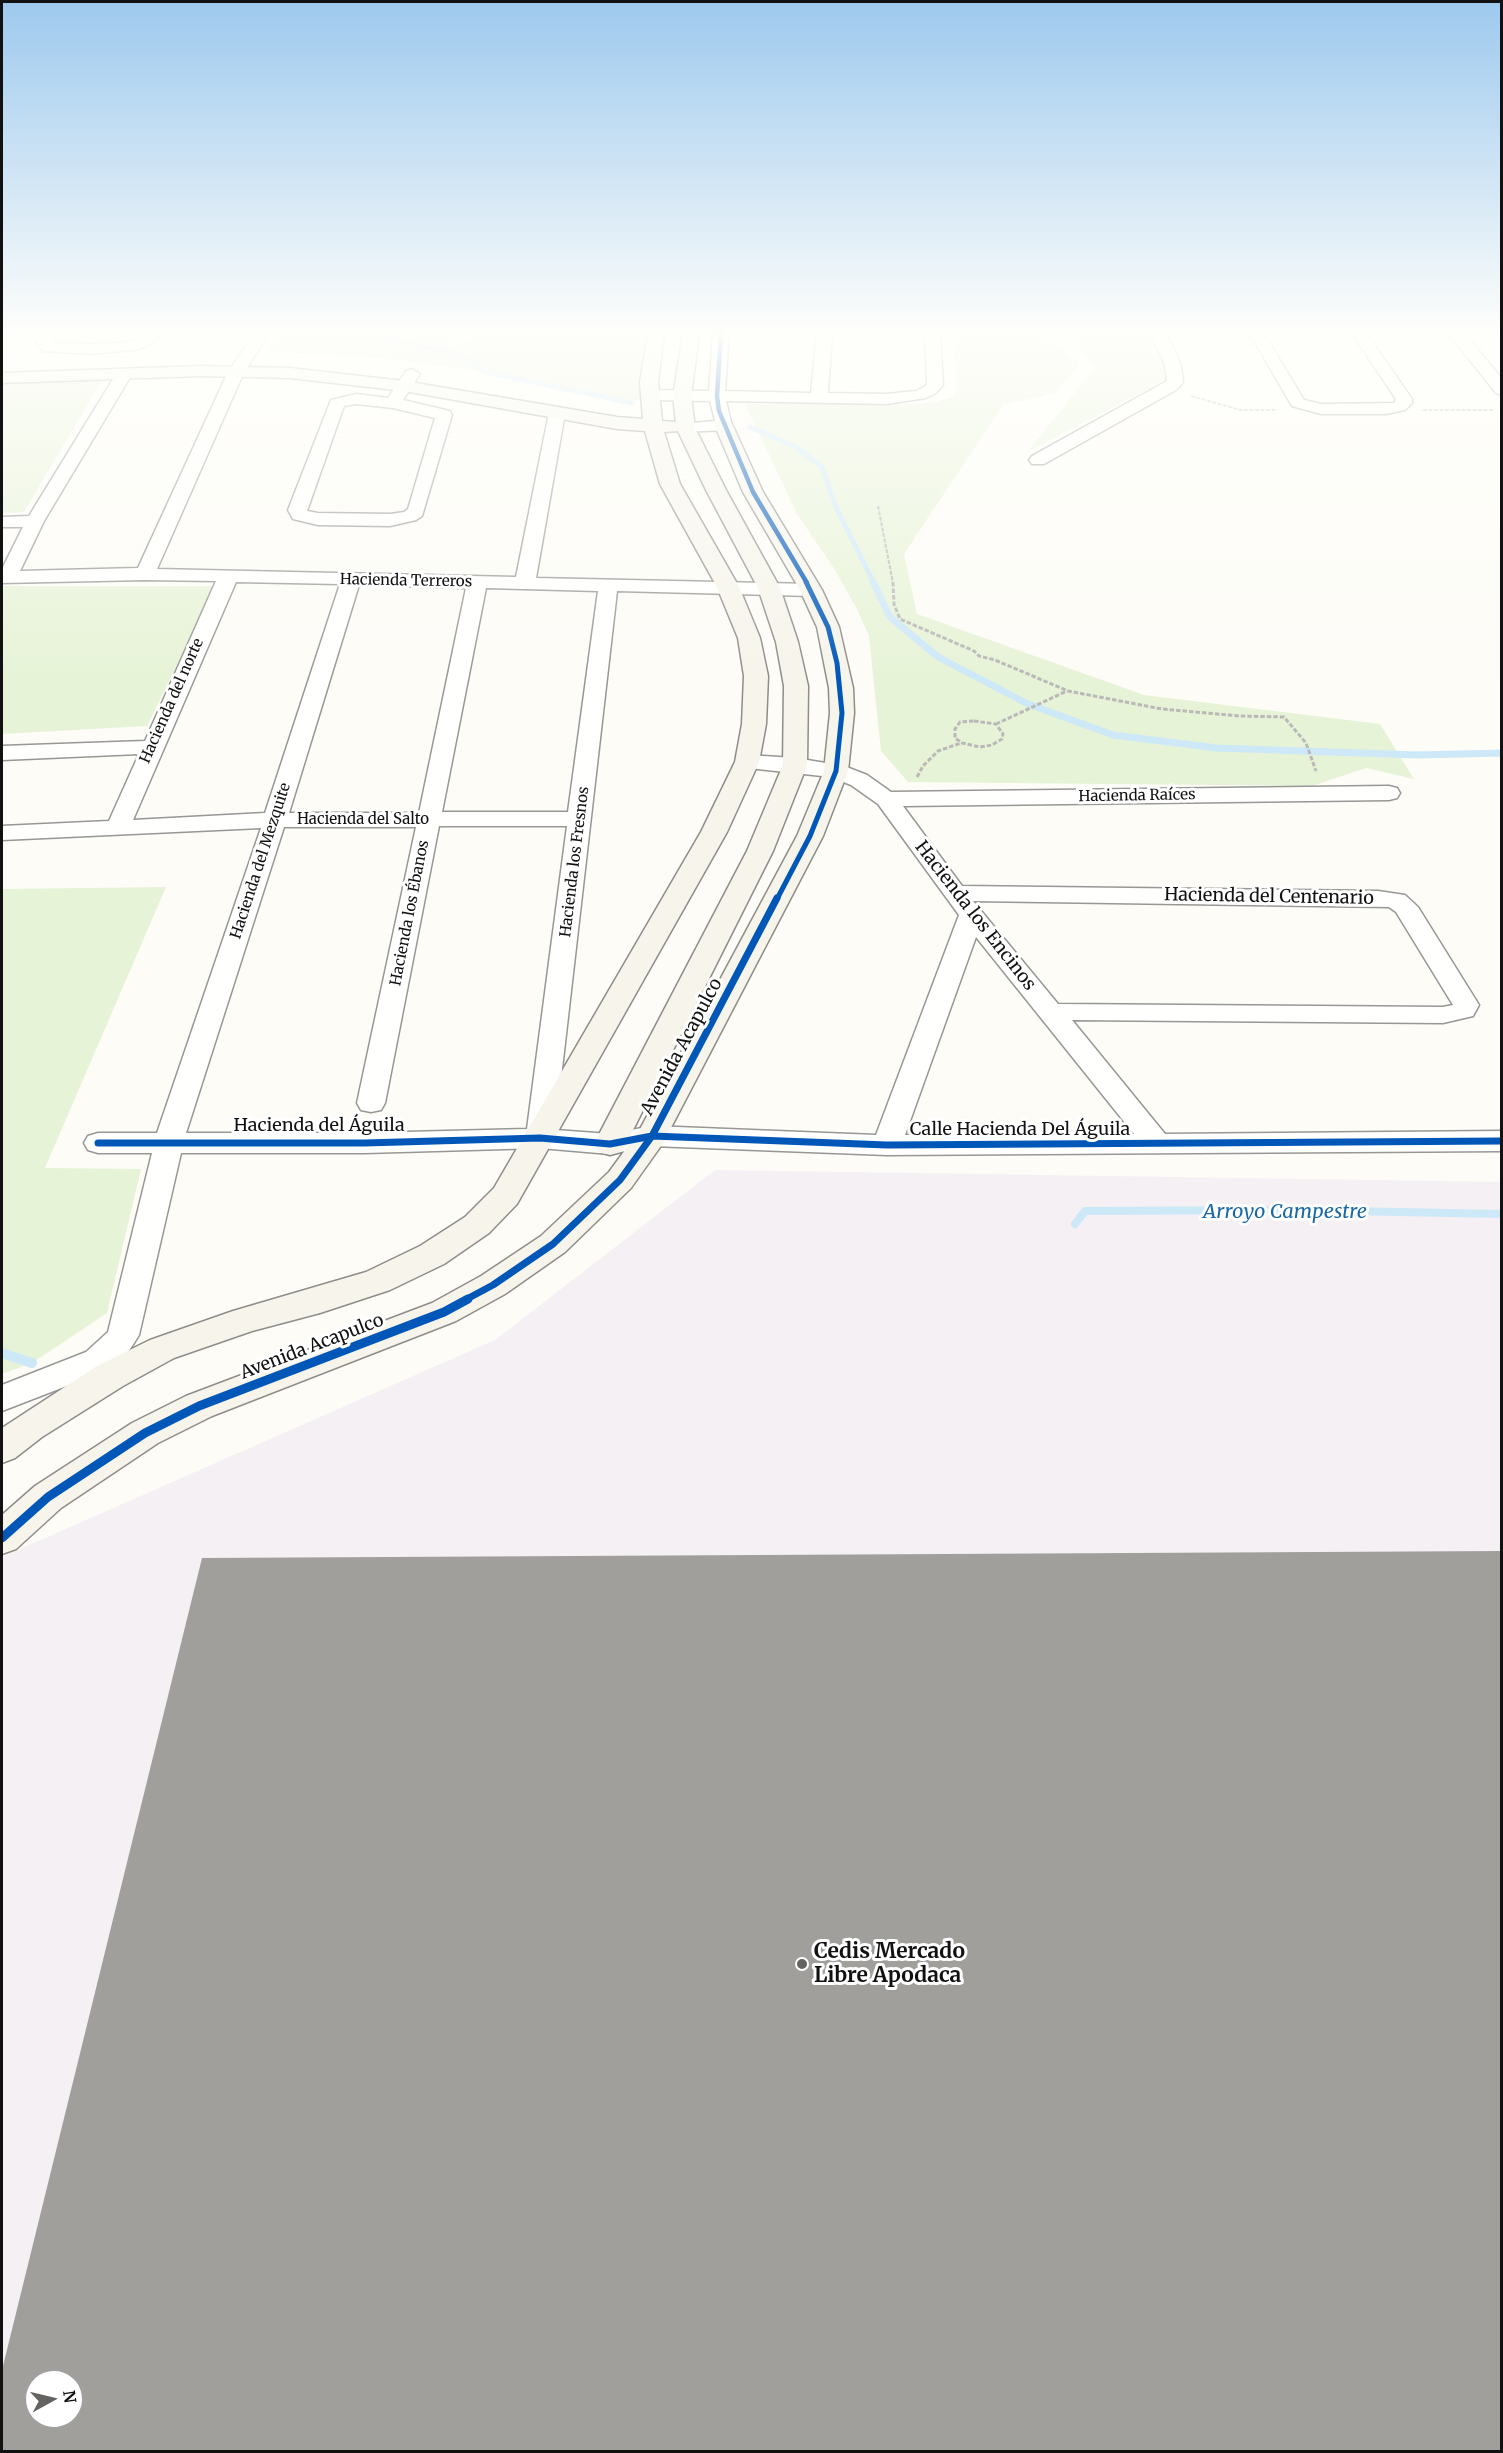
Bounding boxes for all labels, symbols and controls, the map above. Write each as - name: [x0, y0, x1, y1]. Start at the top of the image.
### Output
- street label: Hacienda Terreros: [340, 571, 472, 591]
- street label: Hacienda del norte: [136, 636, 208, 766]
- street label: Hacienda del Mezquite: [227, 781, 295, 941]
- street label: Hacienda los Fresnos: [557, 786, 593, 938]
- street label: Hacienda Raíces: [1078, 786, 1196, 806]
- street label: Hacienda del Salto: [297, 811, 429, 829]
- street label: Hacienda los Encinos: [910, 837, 1040, 995]
- street label: Hacienda los Ébanos: [387, 839, 433, 987]
- street label: Hacienda del Centenario: [1164, 884, 1374, 910]
- street label: Avenida Acapulco: [637, 975, 727, 1119]
- street label: Hacienda del Águila: [233, 1115, 405, 1137]
- street label: Calle Hacienda Del Águila: [910, 1119, 1130, 1141]
- water label: Arroyo Campestre: [1203, 1200, 1367, 1224]
- street label: Avenida Acapulco: [237, 1310, 387, 1384]
- place label: Cedis Mercado Libre Apodaca: [814, 1939, 965, 1989]
- marker: Cedis Mercado Libre Apodaca: [795, 1957, 809, 1971]
- north arrow: [24, 2369, 84, 2429]
- text: N: [59, 2389, 81, 2404]

